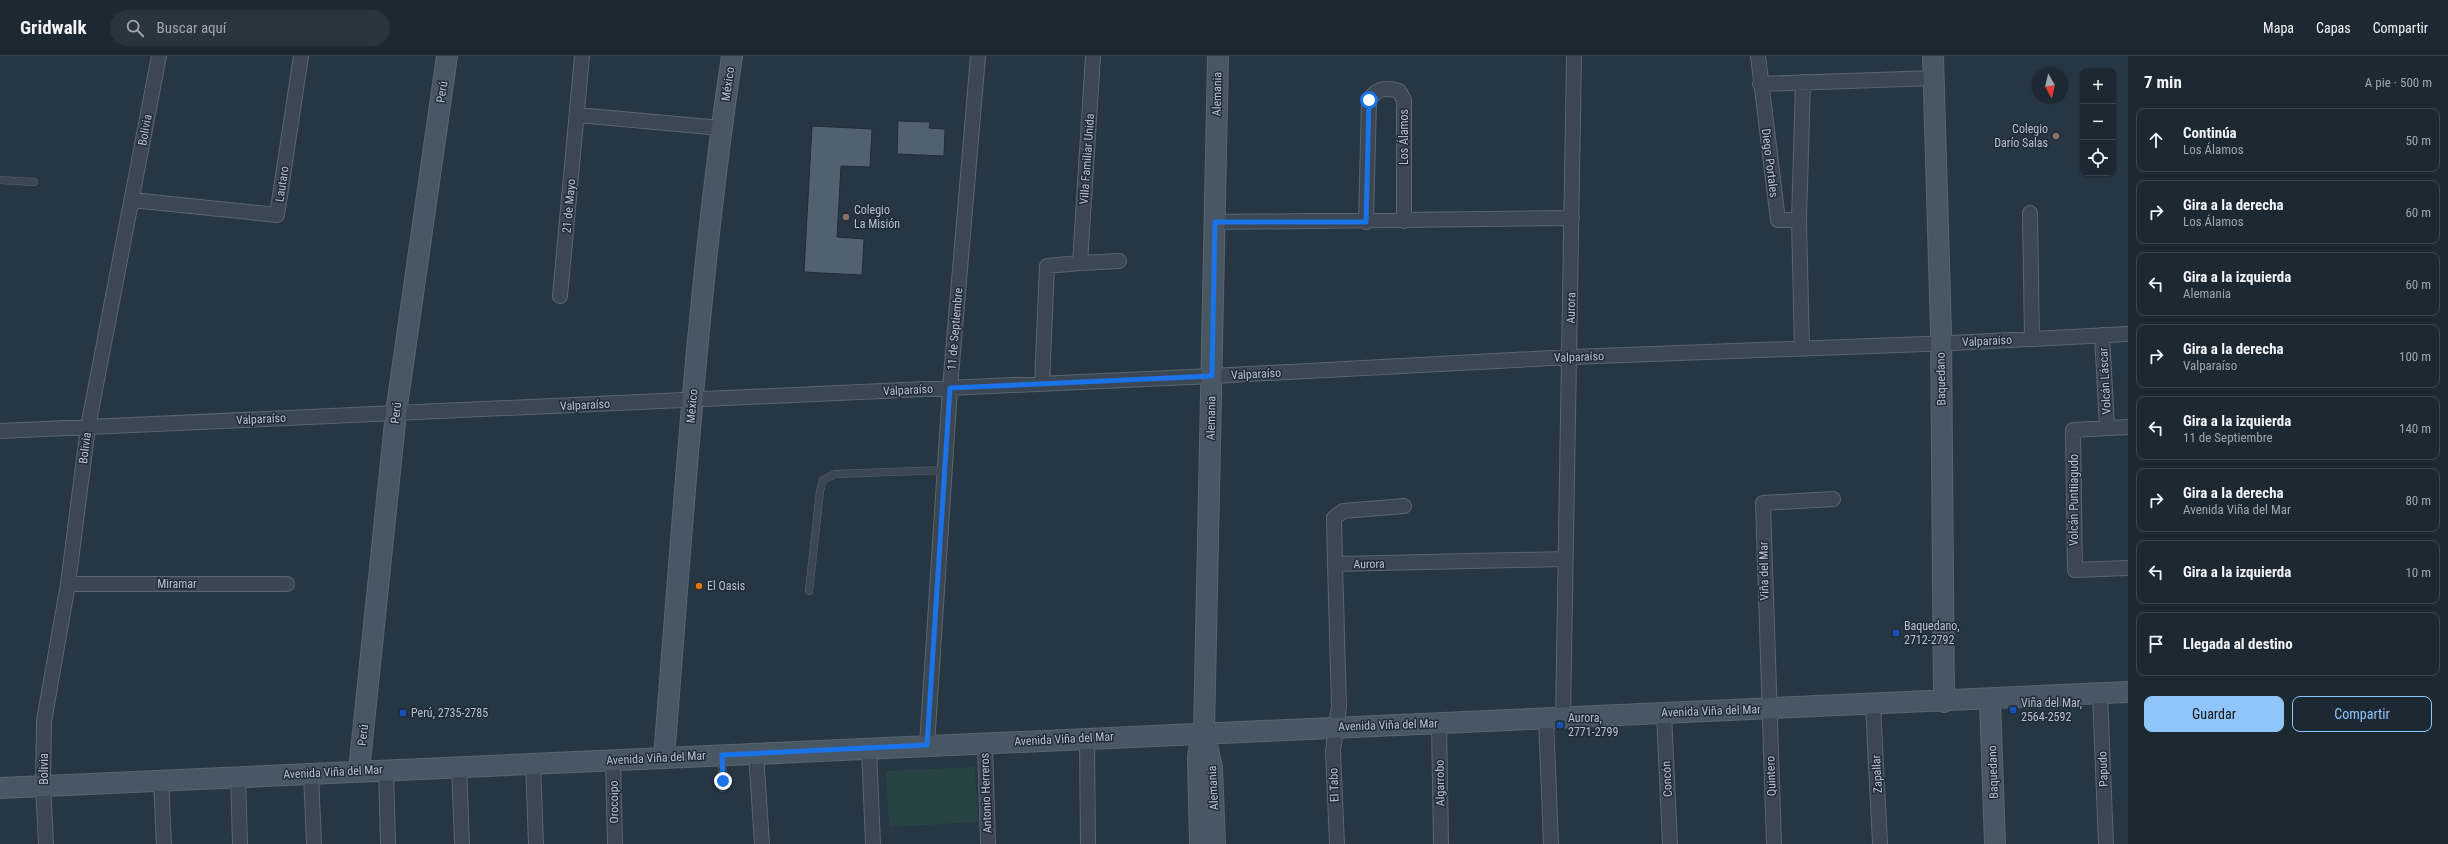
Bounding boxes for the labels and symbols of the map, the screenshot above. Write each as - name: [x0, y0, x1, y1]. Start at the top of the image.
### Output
- street label: México: [719, 66, 737, 102]
- north arrow: [2032, 68, 2068, 104]
- street label: Alemania: [1210, 71, 1224, 116]
- street label: Perú: [434, 80, 450, 104]
- route start: [1360, 91, 1378, 109]
- street label: Los Álamos: [1396, 109, 1411, 165]
- street label: Bolivia: [135, 113, 155, 147]
- street label: Villa Familiar Unida: [1077, 113, 1097, 205]
- place label: Colegio Darío Salas: [1994, 122, 2048, 150]
- street label: Diego Portales: [1759, 128, 1781, 198]
- marker: Colegio Darío Salas: [2051, 131, 2061, 141]
- street label: Lautaro: [272, 165, 292, 203]
- street label: 21 de Mayo: [560, 178, 578, 234]
- place label: Colegio La Misión: [854, 203, 900, 231]
- marker: Colegio La Misión: [841, 212, 851, 222]
- street label: 11 de Septiembre: [944, 287, 966, 371]
- street label: Aurora: [1564, 292, 1578, 324]
- street label: Valparaíso: [1962, 333, 2012, 349]
- street label: Volcán Láscar: [2096, 347, 2114, 415]
- street label: Valparaíso: [1554, 349, 1604, 365]
- street label: Baquedano: [1934, 352, 1948, 406]
- street label: Valparaíso: [1231, 366, 1281, 382]
- street label: Valparaíso: [883, 382, 933, 398]
- street label: México: [684, 388, 700, 424]
- street label: Alemania: [1204, 395, 1218, 440]
- street label: Valparaíso: [560, 397, 610, 413]
- street label: Perú: [388, 401, 404, 425]
- street label: Valparaíso: [236, 411, 286, 427]
- street label: Bolivia: [76, 431, 94, 465]
- street label: Volcán Puntiiagudo: [2067, 454, 2081, 546]
- street label: Viña del Mar: [1756, 541, 1772, 601]
- street label: Aurora: [1353, 557, 1385, 571]
- street label: Miramar: [157, 577, 197, 591]
- place label: El Oasis: [707, 579, 745, 593]
- marker: El Oasis: [694, 581, 704, 591]
- place label: Baquedano, 2712-2792: [1904, 619, 1960, 647]
- marker: Baquedano, 2712-2792: [1891, 628, 1901, 638]
- place label: Viña del Mar, 2564-2592: [2021, 696, 2082, 724]
- street label: Avenida Viña del Mar: [1661, 702, 1761, 720]
- marker: Viña del Mar, 2564-2592: [2008, 705, 2018, 715]
- place label: Perú, 2735-2785: [411, 706, 488, 720]
- marker: Perú, 2735-2785: [398, 708, 408, 718]
- place label: Aurora, 2771-2799: [1568, 711, 1618, 739]
- street label: Avenida Viña del Mar: [1338, 716, 1438, 734]
- marker: Aurora, 2771-2799: [1555, 720, 1565, 730]
- street label: Perú: [355, 723, 371, 747]
- street label: Avenida Viña del Mar: [1014, 729, 1114, 749]
- street label: Baquedano: [1985, 745, 2001, 799]
- street label: Avenida Viña del Mar: [606, 748, 706, 768]
- street label: Papudo: [2095, 751, 2111, 787]
- street label: Bolivia: [37, 753, 51, 785]
- street label: Antonio Herreros: [978, 753, 994, 833]
- street label: Zapallar: [1869, 754, 1885, 794]
- street label: Quintero: [1763, 756, 1779, 796]
- street label: Algarrobo: [1433, 760, 1447, 806]
- street label: Concón: [1659, 760, 1675, 797]
- street label: Avenida Viña del Mar: [283, 762, 383, 782]
- street label: Alemania: [1205, 765, 1221, 811]
- street label: El Tabo: [1326, 768, 1342, 802]
- route end: [714, 772, 732, 790]
- street label: Orocoipo: [607, 780, 621, 824]

